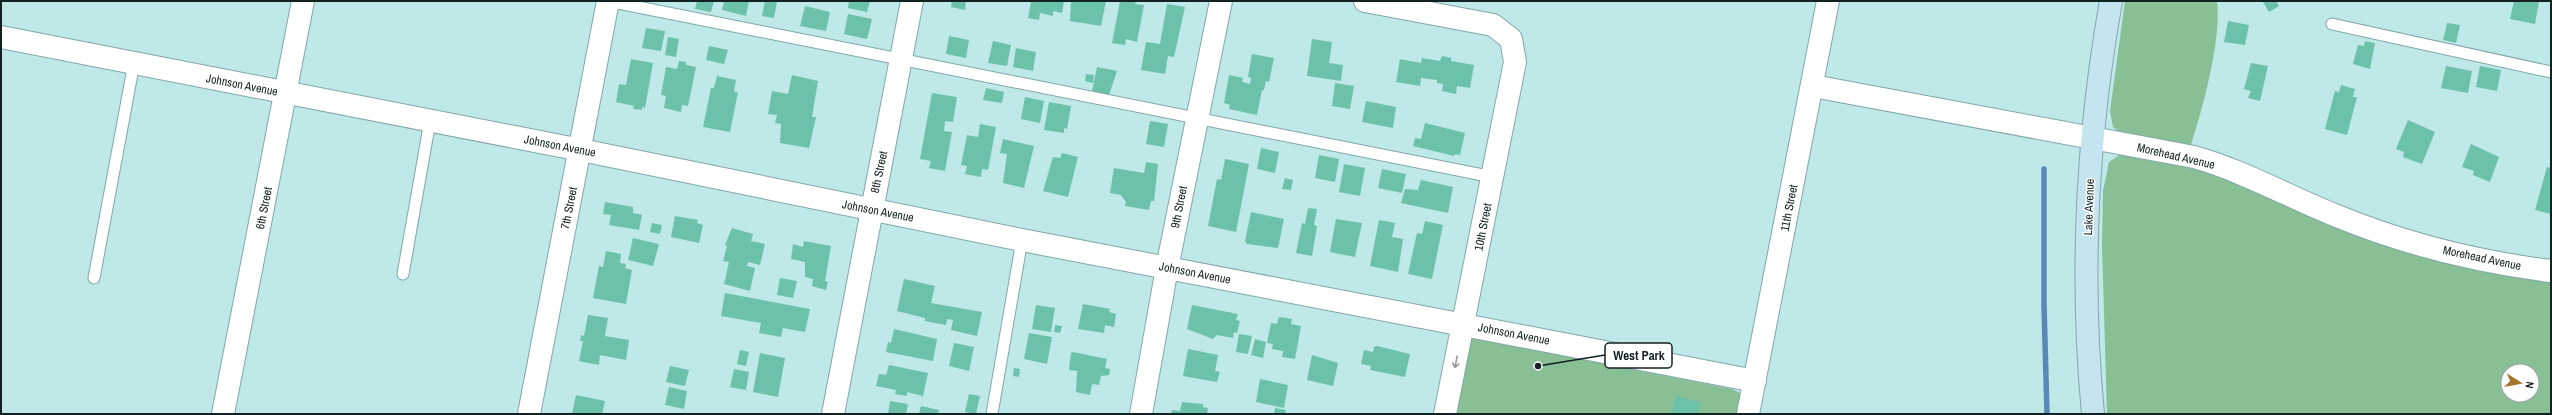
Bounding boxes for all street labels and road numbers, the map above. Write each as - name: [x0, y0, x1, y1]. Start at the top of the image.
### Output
- street label: Johnson Avenue: [205, 70, 279, 100]
- street label: Johnson Avenue: [523, 131, 597, 161]
- street label: Morehead Avenue: [2135, 139, 2217, 173]
- street label: 8th Street: [867, 149, 891, 195]
- street label: Lake Avenue: [2080, 178, 2098, 236]
- street label: 11th Street: [1777, 183, 1801, 233]
- street label: 9th Street: [1167, 184, 1191, 229]
- street label: 6th Street: [252, 185, 276, 230]
- street label: 7th Street: [557, 185, 581, 230]
- street label: Johnson Avenue: [841, 196, 915, 226]
- street label: 10th Street: [1471, 202, 1495, 252]
- street label: Morehead Avenue: [2441, 242, 2523, 274]
- street label: Johnson Avenue: [1158, 258, 1232, 288]
- street label: Johnson Avenue: [1477, 319, 1551, 349]

